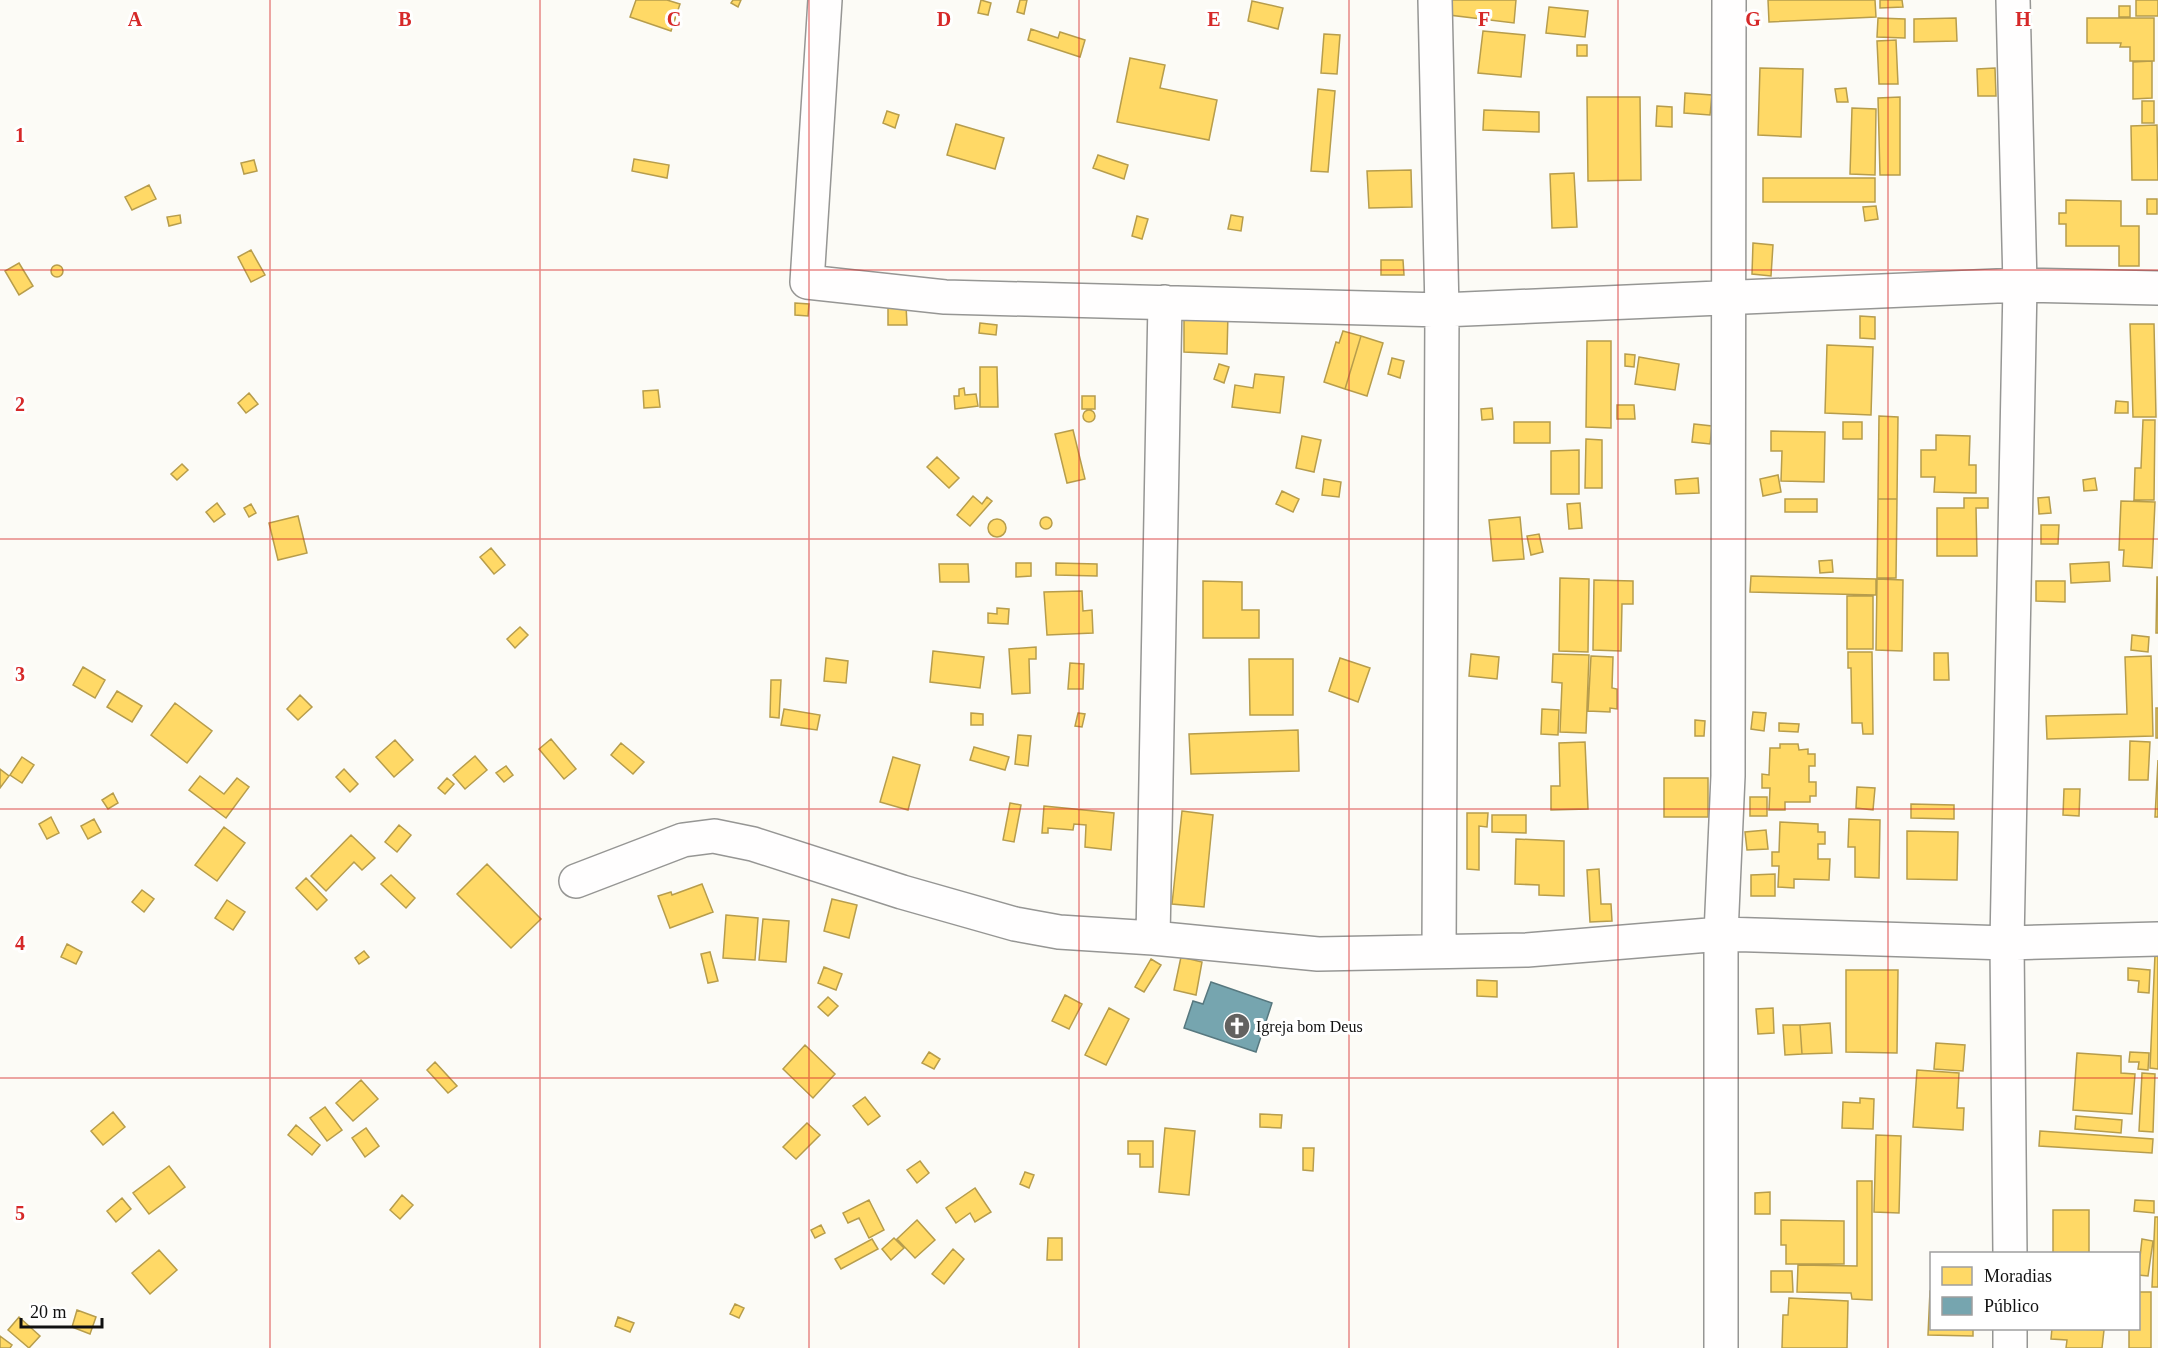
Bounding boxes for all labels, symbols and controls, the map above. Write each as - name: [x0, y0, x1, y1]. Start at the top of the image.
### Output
- text: A: [128, 8, 143, 30]
- text: B: [398, 8, 412, 30]
- text: C: [667, 8, 681, 30]
- text: D: [937, 8, 951, 30]
- text: E: [1207, 8, 1221, 30]
- text: F: [1478, 8, 1490, 30]
- text: G: [1745, 8, 1761, 30]
- text: H: [2015, 8, 2031, 30]
- text: 1: [15, 124, 25, 146]
- text: 2: [15, 393, 25, 415]
- text: 3: [15, 663, 25, 685]
- text: 4: [15, 932, 25, 954]
- church icon: Igreja bom Deus: [1222, 1011, 1252, 1041]
- place label: Igreja bom Deus: [1256, 1018, 1363, 1036]
- text: 5: [15, 1202, 25, 1224]
- legend: [1930, 1252, 2140, 1330]
- text: Moradias: [1984, 1266, 2052, 1286]
- scale bar: [21, 1291, 102, 1329]
- text: Público: [1984, 1296, 2039, 1316]
- text: 20 m: [30, 1302, 67, 1322]

